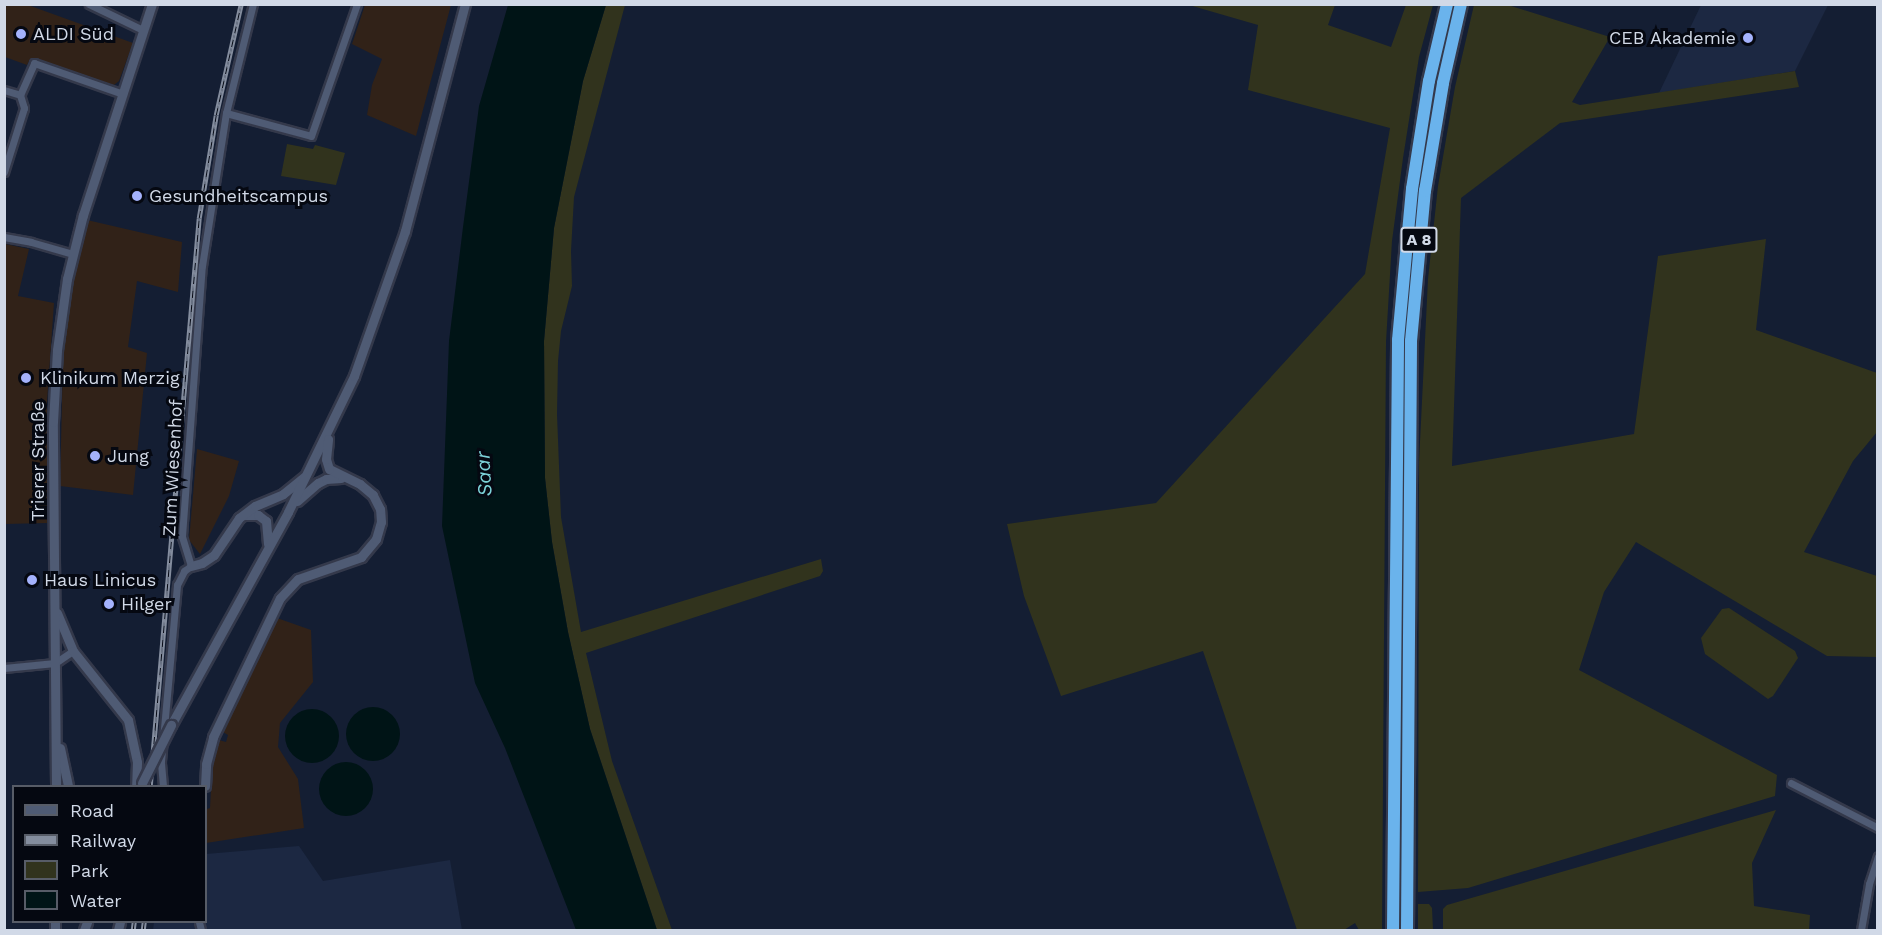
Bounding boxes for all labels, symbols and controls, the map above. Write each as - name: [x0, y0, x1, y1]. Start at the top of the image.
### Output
- place label: ALDI Süd: [33, 23, 114, 45]
- marker: ALDI Süd: [14, 27, 28, 41]
- place label: CEB Akademie: [1608, 27, 1736, 49]
- marker: CEB Akademie: [1741, 31, 1755, 45]
- place label: Gesundheitscampus: [149, 185, 328, 207]
- marker: Gesundheitscampus: [130, 189, 144, 203]
- road number: A 8: [1400, 227, 1438, 253]
- place label: Klinikum Merzig: [40, 367, 180, 389]
- marker: Klinikum Merzig: [17, 369, 35, 387]
- street label: Zum Wiesenhof: [159, 399, 187, 537]
- street label: Trierer Straße: [27, 401, 49, 521]
- place label: Jung: [107, 445, 149, 467]
- marker: Jung: [88, 449, 102, 463]
- water label: Saar: [471, 451, 497, 497]
- place label: Haus Linicus: [44, 569, 156, 591]
- marker: Haus Linicus: [25, 573, 39, 587]
- place label: Hilger: [121, 593, 172, 615]
- marker: Hilger: [102, 597, 116, 611]
- legend: [12, 785, 207, 923]
- text: Road: [70, 800, 114, 821]
- text: Railway: [70, 830, 136, 851]
- text: Park: [70, 860, 109, 881]
- text: Water: [70, 890, 122, 911]

